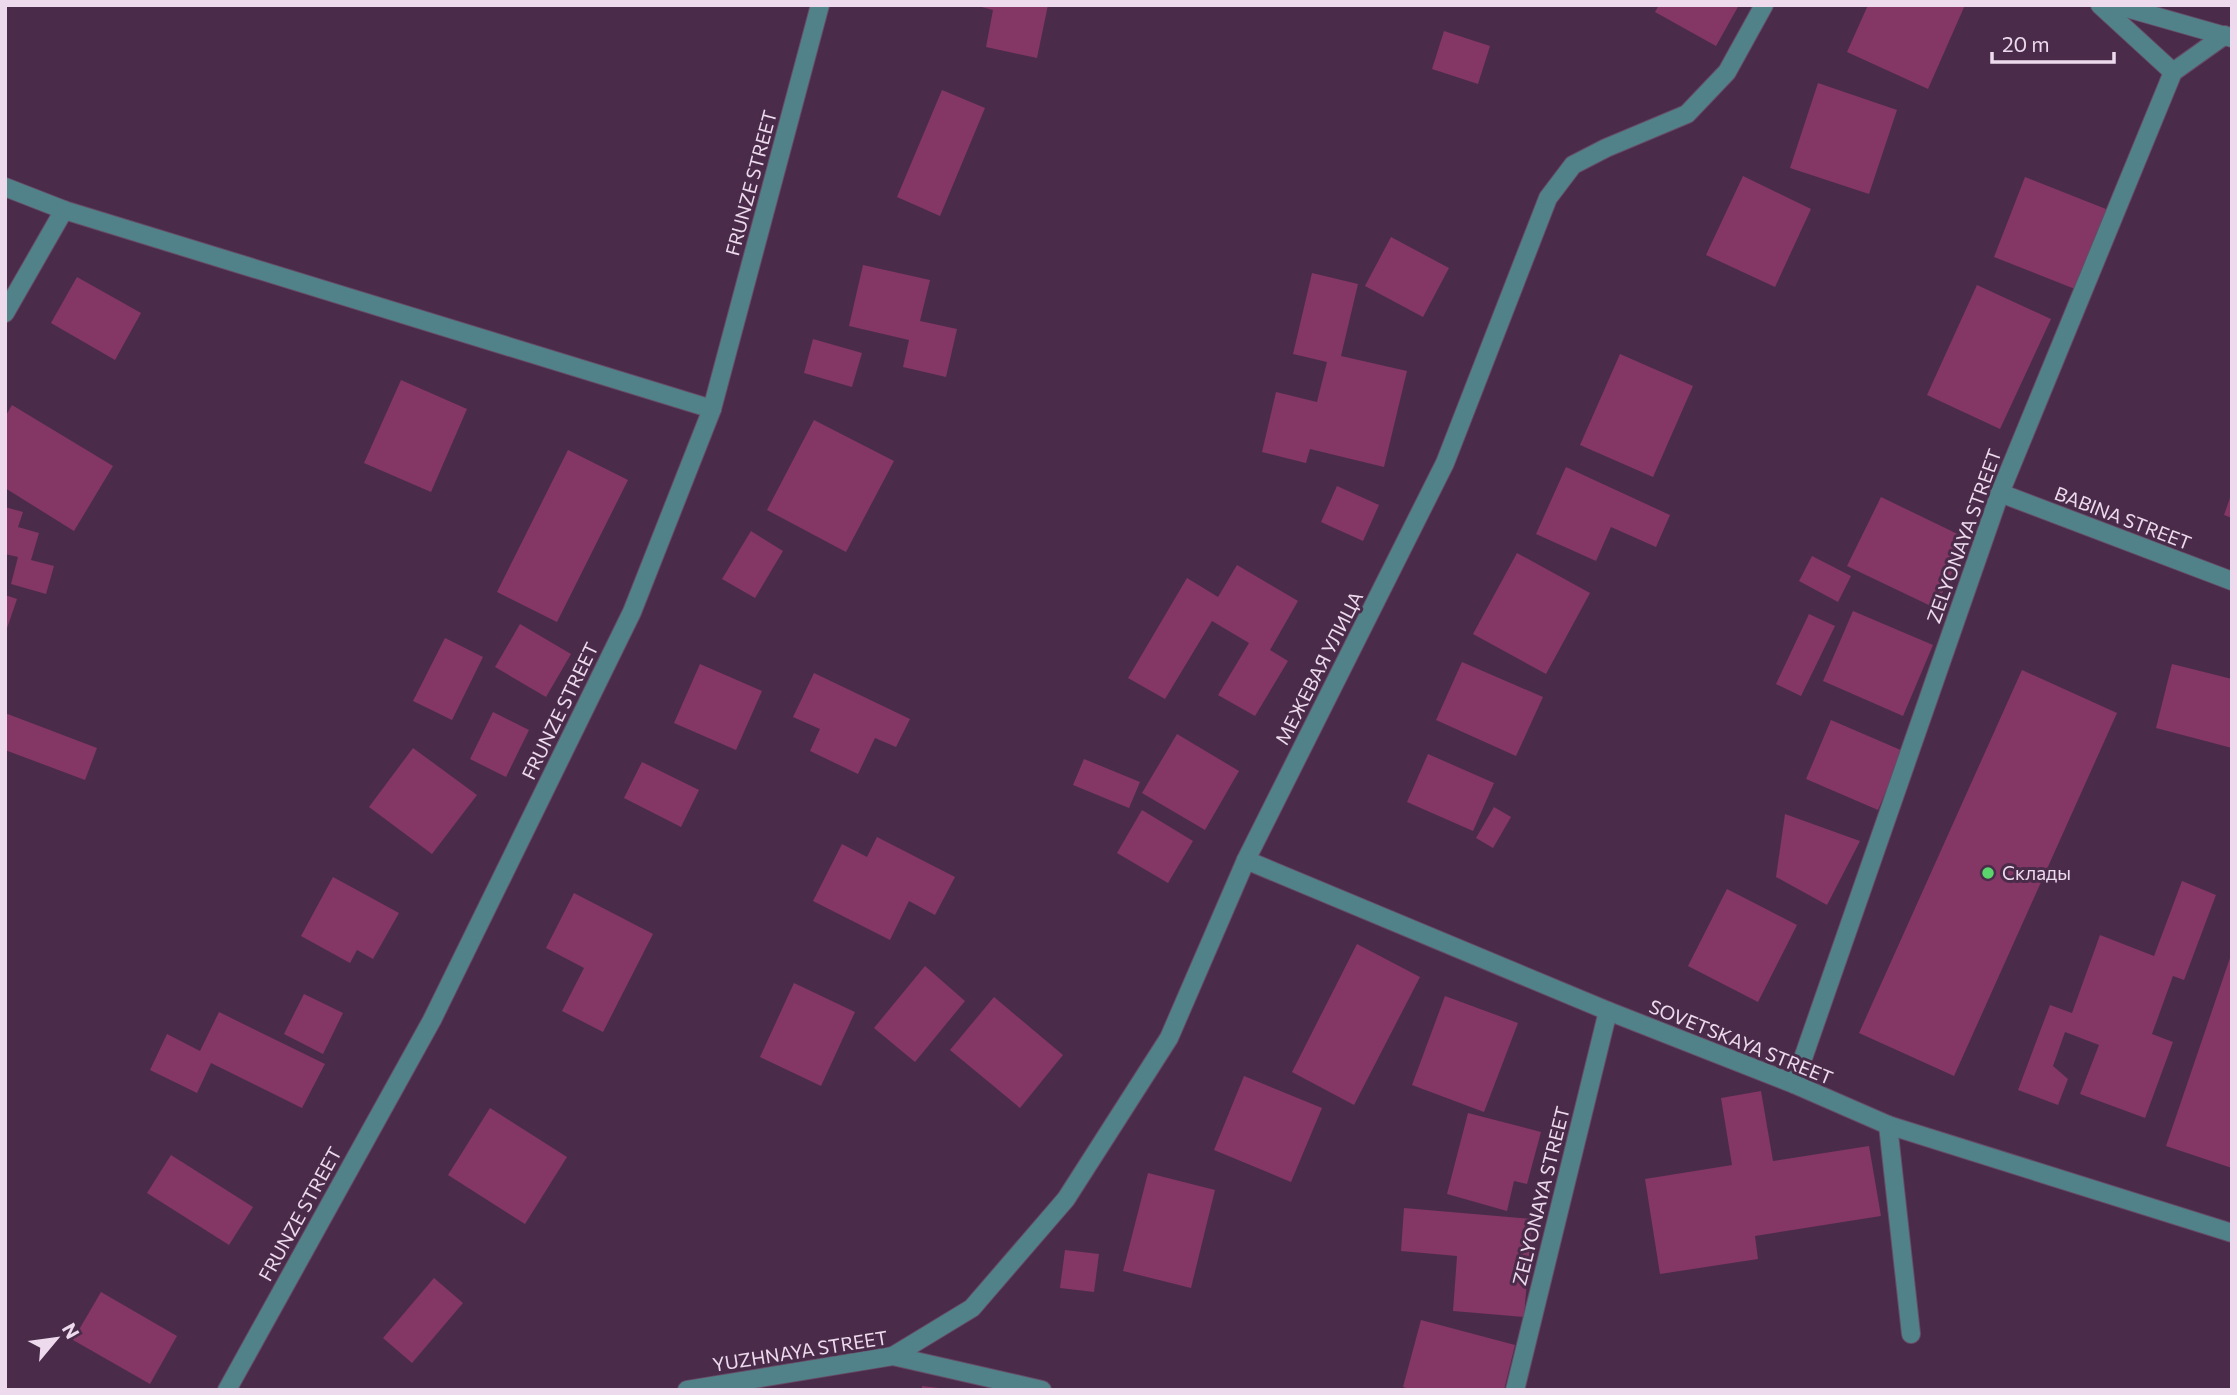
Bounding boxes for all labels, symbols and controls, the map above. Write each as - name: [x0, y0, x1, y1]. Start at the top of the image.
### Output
- scale bar: [1992, 21, 2114, 65]
- text: 20 m: [2002, 31, 2050, 56]
- street label: FRUNZE STREET: [720, 108, 781, 258]
- street label: ZELYONAYA STREET: [1921, 446, 2006, 626]
- street label: BABINA STREET: [2052, 481, 2195, 554]
- street label: МЕЖЕВАЯ УЛИЦА: [1270, 587, 1367, 748]
- street label: FRUNZE STREET: [516, 638, 603, 783]
- place label: Склады: [2002, 861, 2071, 884]
- marker: Склады: [1980, 865, 1996, 881]
- street label: SOVETSKAYA STREET: [1646, 994, 1836, 1089]
- street label: ZELYONAYA STREET: [1507, 1104, 1574, 1288]
- street label: FRUNZE STREET: [253, 1143, 346, 1285]
- north arrow: [21, 1304, 91, 1374]
- text: N: [58, 1319, 85, 1342]
- street label: YUZHNAYA STREET: [711, 1325, 889, 1376]

